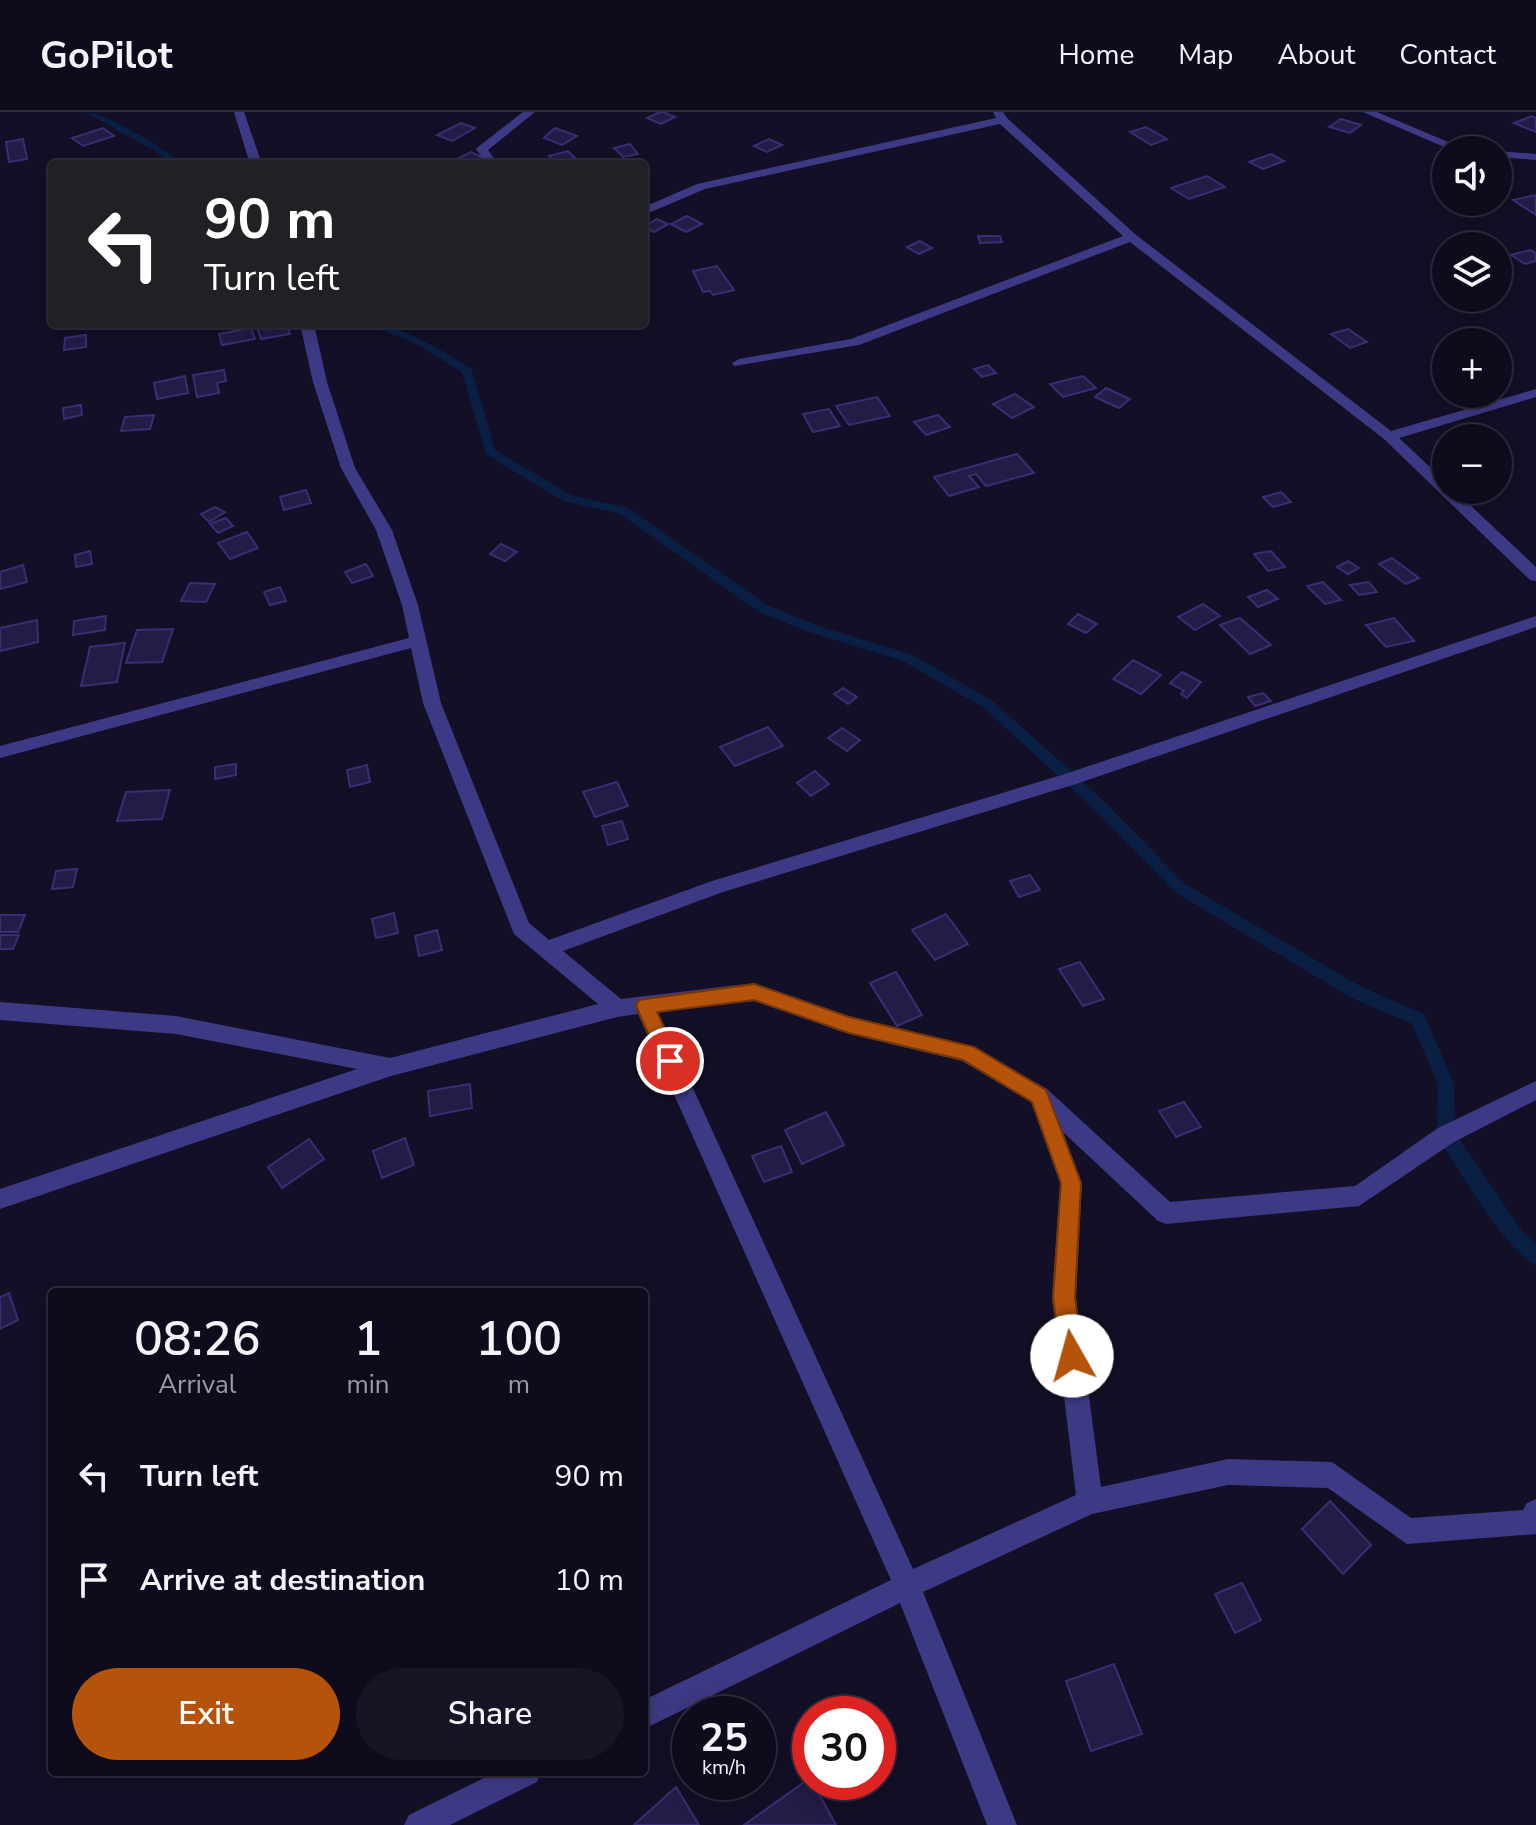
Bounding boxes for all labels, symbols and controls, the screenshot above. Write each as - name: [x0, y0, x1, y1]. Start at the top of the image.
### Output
- text: GoPilot: [40, 30, 173, 81]
- text: Home: [1059, 36, 1134, 74]
- text: Map: [1178, 36, 1233, 74]
- text: About: [1277, 36, 1355, 74]
- text: Contact: [1399, 36, 1496, 74]
- map controls: [1432, 136, 1512, 504]
- button: sound: [1432, 136, 1512, 216]
- text: 90 m: [204, 181, 335, 258]
- icon: left: [72, 192, 176, 296]
- button: layers: [1432, 232, 1512, 312]
- text: Turn left: [204, 254, 339, 303]
- button: +: [1432, 328, 1512, 408]
- button: −: [1432, 424, 1512, 504]
- pin: [636, 1027, 704, 1095]
- icon: arrive: [648, 1039, 692, 1083]
- text: 08:26: [134, 1306, 261, 1372]
- text: 1: [354, 1306, 382, 1372]
- text: 100: [476, 1306, 562, 1372]
- position arrow: [1030, 1314, 1114, 1398]
- text: Arrival: [158, 1367, 236, 1402]
- text: min: [347, 1367, 390, 1402]
- text: m: [508, 1367, 530, 1402]
- icon: left: [72, 1454, 116, 1498]
- text: Turn left: [140, 1456, 258, 1497]
- text: 90 m: [555, 1456, 624, 1497]
- icon: arrive: [72, 1558, 116, 1602]
- text: Arrive at destination: [140, 1560, 425, 1601]
- text: 10 m: [555, 1560, 624, 1601]
- button: Exit: [72, 1668, 340, 1760]
- button: Share: [356, 1668, 624, 1760]
- speed limit sign: 30: [792, 1696, 896, 1800]
- text: 25: [700, 1711, 748, 1765]
- text: km/h: [702, 1754, 746, 1781]

